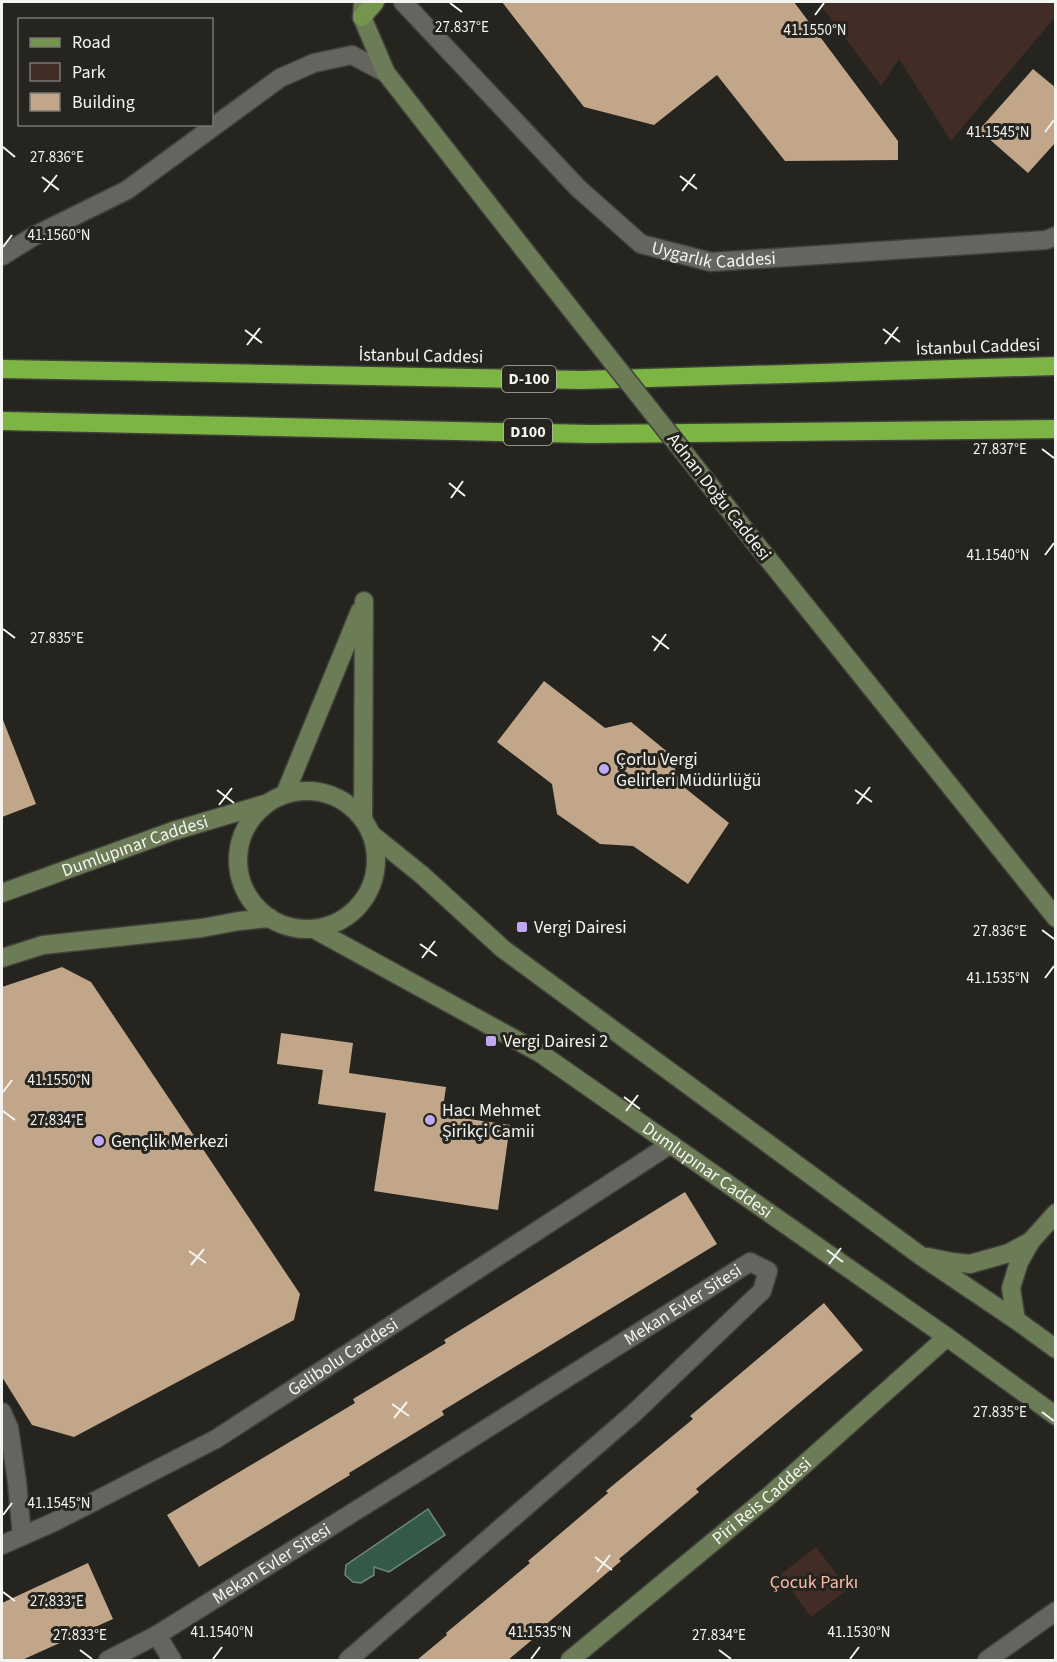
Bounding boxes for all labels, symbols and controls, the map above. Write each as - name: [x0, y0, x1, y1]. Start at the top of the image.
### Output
- text: 27.837°E: [435, 17, 489, 38]
- legend: [18, 18, 213, 126]
- text: 41.1550°N: [783, 20, 847, 41]
- text: Road: [72, 30, 111, 55]
- text: Park: [72, 60, 106, 85]
- text: Building: [72, 90, 135, 115]
- text: 41.1545°N: [966, 122, 1030, 143]
- text: 27.836°E: [30, 147, 84, 168]
- text: 41.1560°N: [27, 225, 91, 246]
- street label: Uygarlık Caddesi: [649, 235, 777, 274]
- street label: İstanbul Caddesi: [915, 332, 1041, 362]
- street label: İstanbul Caddesi: [358, 342, 484, 370]
- road number: D-100: [502, 366, 556, 392]
- road number: D100: [504, 419, 552, 445]
- street label: Adnan Doğu Caddesi: [661, 428, 777, 566]
- text: 27.837°E: [973, 439, 1027, 460]
- text: 41.1540°N: [966, 545, 1030, 566]
- text: 27.835°E: [30, 628, 84, 649]
- place label: Çorlu Vergi Gelirleri Müdürlüğü: [616, 747, 761, 793]
- marker: Çorlu Vergi Gelirleri Müdürlüğü: [597, 762, 611, 776]
- street label: Dumlupınar Caddesi: [58, 809, 211, 883]
- place label: Vergi Dairesi: [534, 915, 627, 940]
- marker: Vergi Dairesi: [515, 920, 529, 934]
- text: 27.836°E: [973, 921, 1027, 942]
- text: 41.1535°N: [966, 968, 1030, 989]
- place label: Vergi Dairesi 2: [503, 1029, 608, 1054]
- marker: Vergi Dairesi 2: [484, 1034, 498, 1048]
- text: 41.1550°N: [27, 1070, 91, 1091]
- place label: Hacı Mehmet Şirikçi Camii: [442, 1098, 541, 1144]
- text: 27.834°E: [30, 1110, 84, 1131]
- marker: Hacı Mehmet Şirikçi Camii: [423, 1113, 437, 1127]
- street label: Dumlupınar Caddesi: [637, 1116, 778, 1224]
- place label: Gençlik Merkezi: [111, 1129, 228, 1154]
- marker: Gençlik Merkezi: [92, 1134, 106, 1148]
- street label: Mekan Evler Sitesi: [619, 1258, 747, 1351]
- street label: Gelibolu Caddesi: [283, 1312, 403, 1402]
- text: 27.835°E: [973, 1402, 1027, 1423]
- street label: Piri Reis Caddesi: [706, 1451, 817, 1551]
- text: 41.1545°N: [27, 1493, 91, 1514]
- street label: Mekan Evler Sitesi: [208, 1517, 335, 1610]
- park label: Çocuk Parkı: [770, 1570, 858, 1595]
- text: 27.833°E: [30, 1591, 84, 1612]
- text: 41.1540°N: [190, 1622, 254, 1643]
- text: 41.1535°N: [508, 1622, 572, 1643]
- text: 41.1530°N: [827, 1622, 891, 1643]
- text: 27.833°E: [53, 1625, 107, 1646]
- text: 27.834°E: [692, 1625, 746, 1646]

